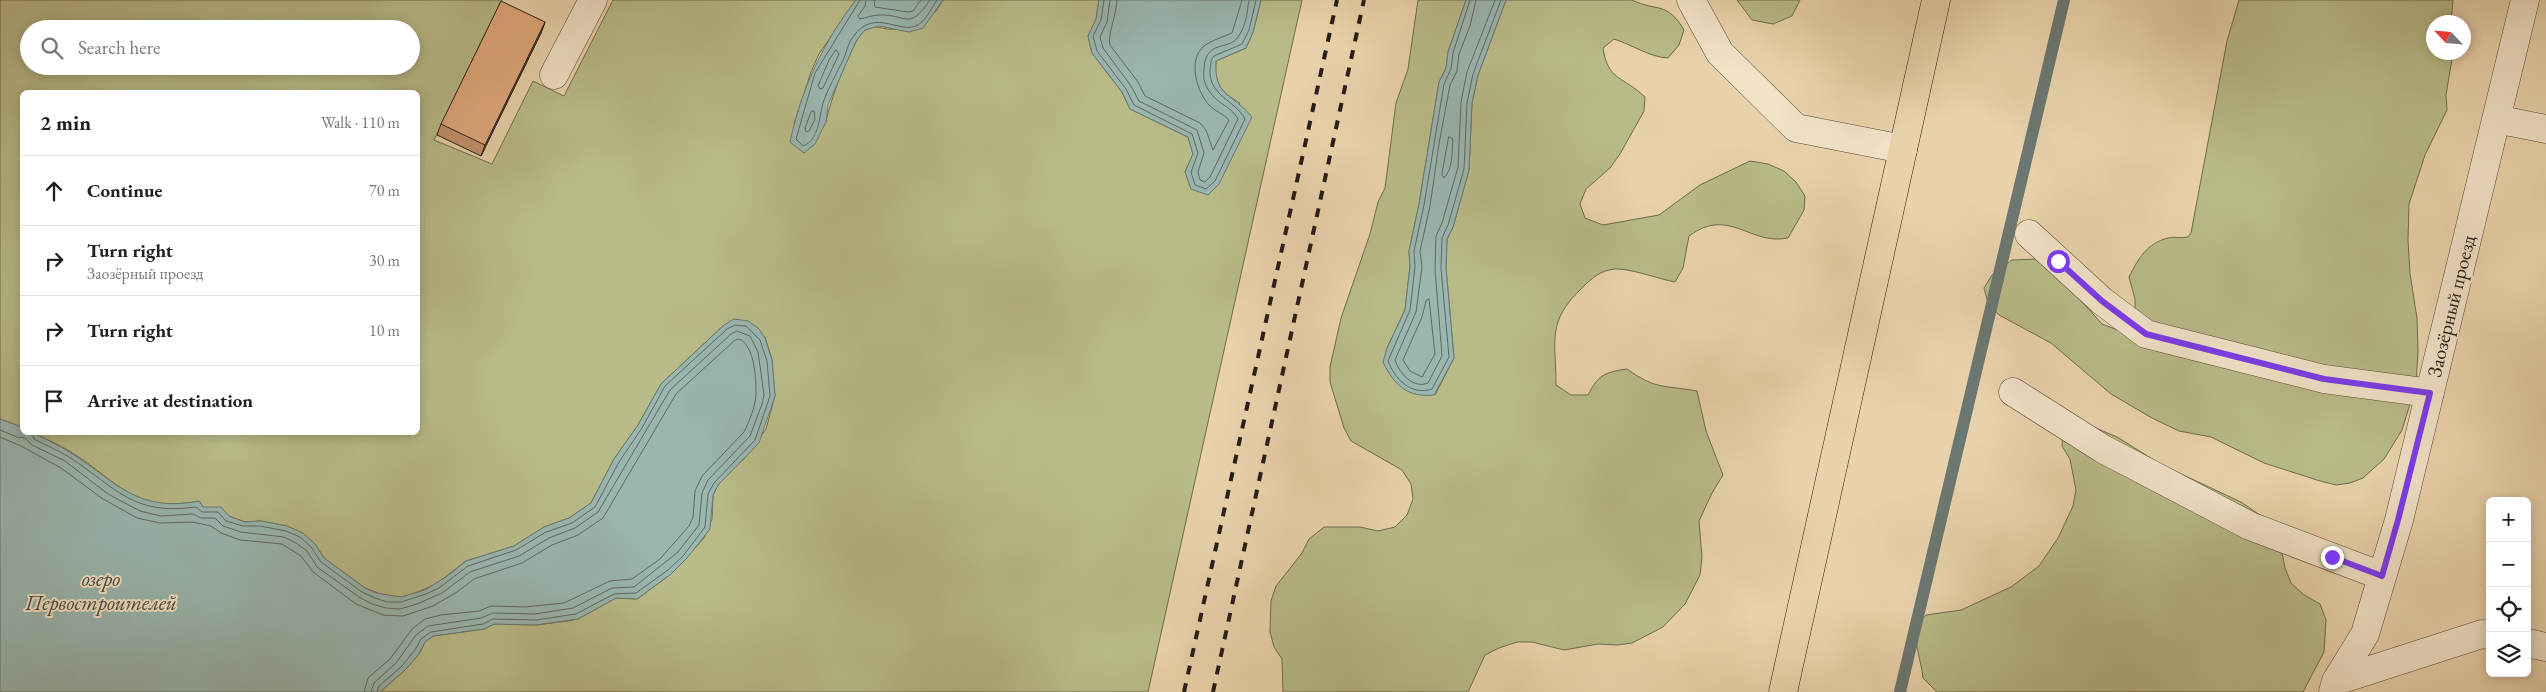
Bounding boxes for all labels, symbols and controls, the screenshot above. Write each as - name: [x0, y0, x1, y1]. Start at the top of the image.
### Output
- north arrow: [2426, 15, 2471, 60]
- search box: [20, 20, 420, 75]
- icon: search: [38, 34, 66, 62]
- text: Search here: [78, 35, 160, 60]
- text: 2 min: [40, 109, 91, 136]
- text: Walk · 110 m: [321, 112, 400, 133]
- icon: ahead: [40, 177, 68, 205]
- text: Continue: [87, 178, 162, 203]
- text: 70 m: [369, 180, 400, 201]
- street label: Заозёрный проезд: [2421, 232, 2481, 380]
- text: Turn right: [87, 238, 173, 263]
- icon: right: [40, 247, 68, 275]
- text: 30 m: [369, 250, 400, 271]
- route start: [2047, 250, 2070, 273]
- text: Заозёрный проезд: [87, 263, 203, 284]
- icon: right: [40, 317, 68, 345]
- text: Turn right: [87, 318, 173, 343]
- text: 10 m: [369, 320, 400, 341]
- icon: arrive: [40, 387, 68, 415]
- text: Arrive at destination: [87, 388, 253, 413]
- map controls: [2486, 497, 2531, 677]
- button: +: [2486, 497, 2531, 542]
- button: −: [2486, 542, 2531, 587]
- route end: [2321, 546, 2344, 569]
- water label: озеро Первостроителей: [24, 565, 177, 616]
- button: locate: [2486, 587, 2531, 632]
- button: layers: [2486, 632, 2531, 677]

